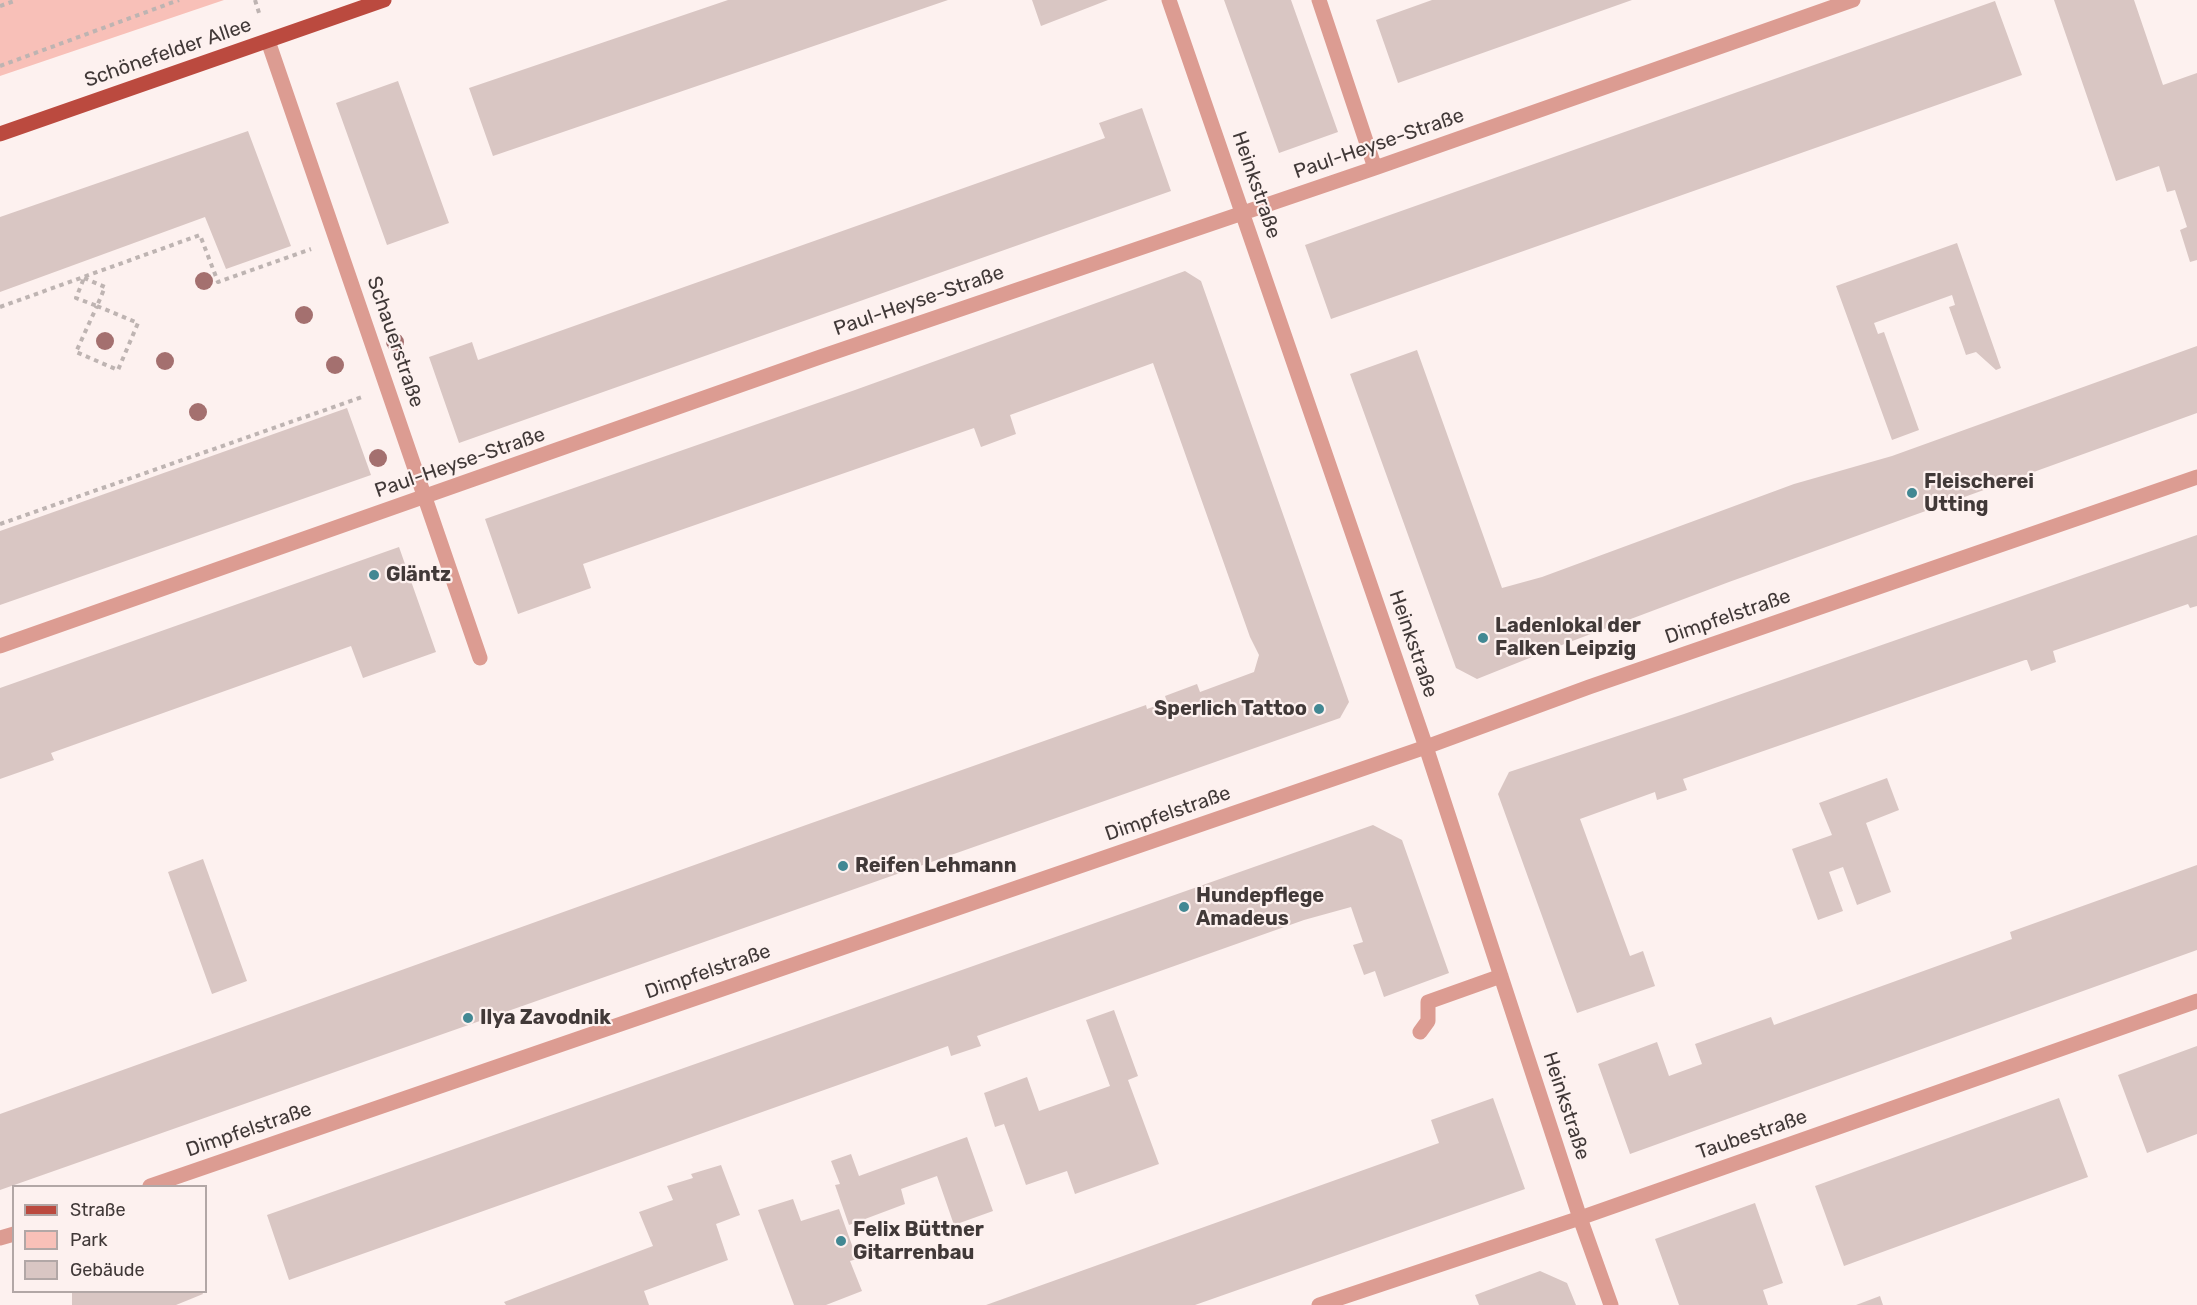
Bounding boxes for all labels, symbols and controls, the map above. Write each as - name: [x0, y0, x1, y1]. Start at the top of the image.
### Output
- street label: Schönefelder Allee: [81, 13, 255, 93]
- street label: Paul-Heyse-Straße: [1291, 104, 1467, 184]
- street label: Heinkstraße: [1226, 128, 1286, 242]
- street label: Paul-Heyse-Straße: [831, 261, 1007, 341]
- street label: Schauerstraße: [361, 273, 429, 411]
- street label: Paul-Heyse-Straße: [372, 423, 548, 503]
- place label: Fleischerei Utting: [1924, 470, 2034, 517]
- marker: Fleischerei Utting: [1905, 486, 1919, 500]
- place label: Gläntz: [386, 563, 451, 587]
- marker: Gläntz: [367, 568, 381, 582]
- street label: Dimpfelstraße: [1662, 584, 1794, 650]
- street label: Heinkstraße: [1383, 587, 1443, 701]
- place label: Ladenlokal der Falken Leipzig: [1495, 614, 1641, 661]
- marker: Ladenlokal der Falken Leipzig: [1476, 631, 1490, 645]
- place label: Sperlich Tattoo: [1154, 697, 1307, 721]
- marker: Sperlich Tattoo: [1312, 702, 1326, 716]
- street label: Dimpfelstraße: [1102, 781, 1234, 847]
- place label: Reifen Lehmann: [855, 854, 1017, 878]
- marker: Reifen Lehmann: [836, 859, 850, 873]
- place label: Hundepflege Amadeus: [1196, 884, 1324, 931]
- marker: Hundepflege Amadeus: [1177, 900, 1191, 914]
- street label: Dimpfelstraße: [642, 939, 774, 1005]
- place label: Ilya Zavodnik: [480, 1006, 611, 1030]
- marker: Ilya Zavodnik: [461, 1011, 475, 1025]
- street label: Heinkstraße: [1537, 1049, 1595, 1163]
- street label: Dimpfelstraße: [183, 1097, 315, 1163]
- street label: Taubestraße: [1694, 1105, 1810, 1165]
- legend: [12, 1185, 207, 1293]
- text: Straße: [70, 1199, 126, 1221]
- place label: Felix Büttner Gitarrenbau: [853, 1218, 984, 1265]
- text: Park: [70, 1229, 107, 1251]
- marker: Felix Büttner Gitarrenbau: [834, 1234, 848, 1248]
- text: Gebäude: [70, 1259, 145, 1281]

